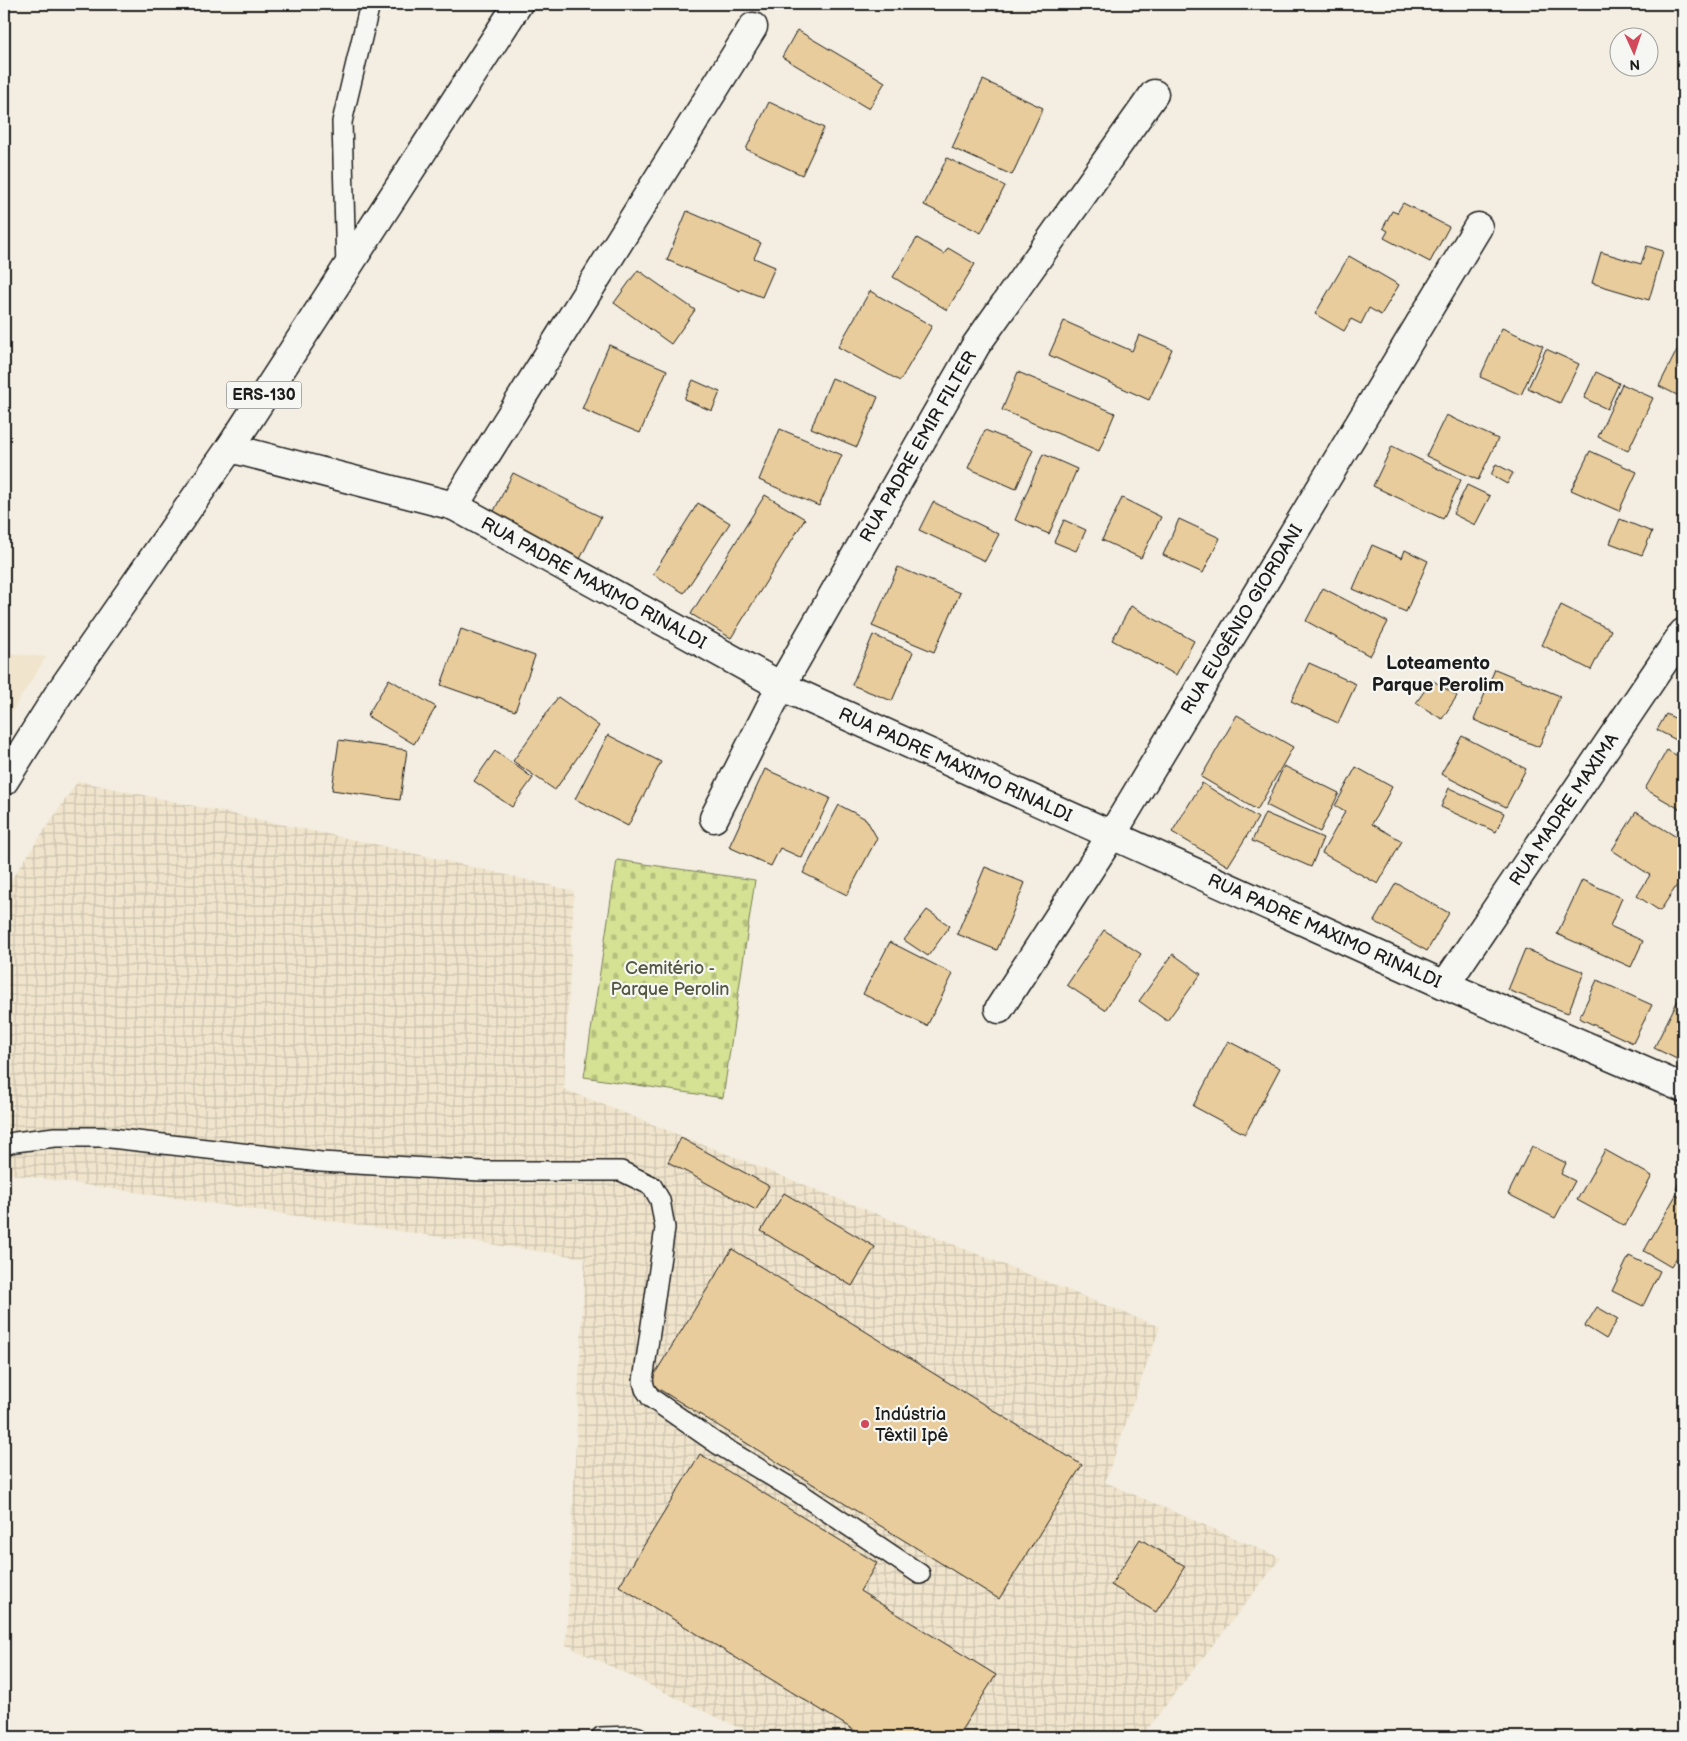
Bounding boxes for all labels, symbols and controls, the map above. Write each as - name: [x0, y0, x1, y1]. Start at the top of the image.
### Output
- north arrow: [1610, 28, 1660, 78]
- text: N: [1629, 56, 1640, 73]
- street label: RUA PADRE EMIR FILTER: [855, 347, 981, 546]
- road number: ERS-130: [226, 382, 302, 408]
- street label: RUA PADRE MAXIMO RINALDI: [478, 513, 710, 653]
- street label: RUA EUGÊNIO GIORDANI: [1176, 521, 1307, 718]
- district label: Loteamento Parque Perolim: [1372, 652, 1504, 697]
- street label: RUA PADRE MAXIMO RINALDI: [835, 703, 1075, 826]
- street label: RUA MADRE MAXIMA: [1505, 729, 1623, 890]
- street label: RUA PADRE MAXIMO RINALDI: [1205, 869, 1445, 993]
- park label: Cemitério - Parque Perolin: [610, 958, 730, 1000]
- place label: Indústria Têxtil Ipê: [875, 1404, 949, 1446]
- marker: Indústria Têxtil Ipê: [859, 1418, 871, 1430]

